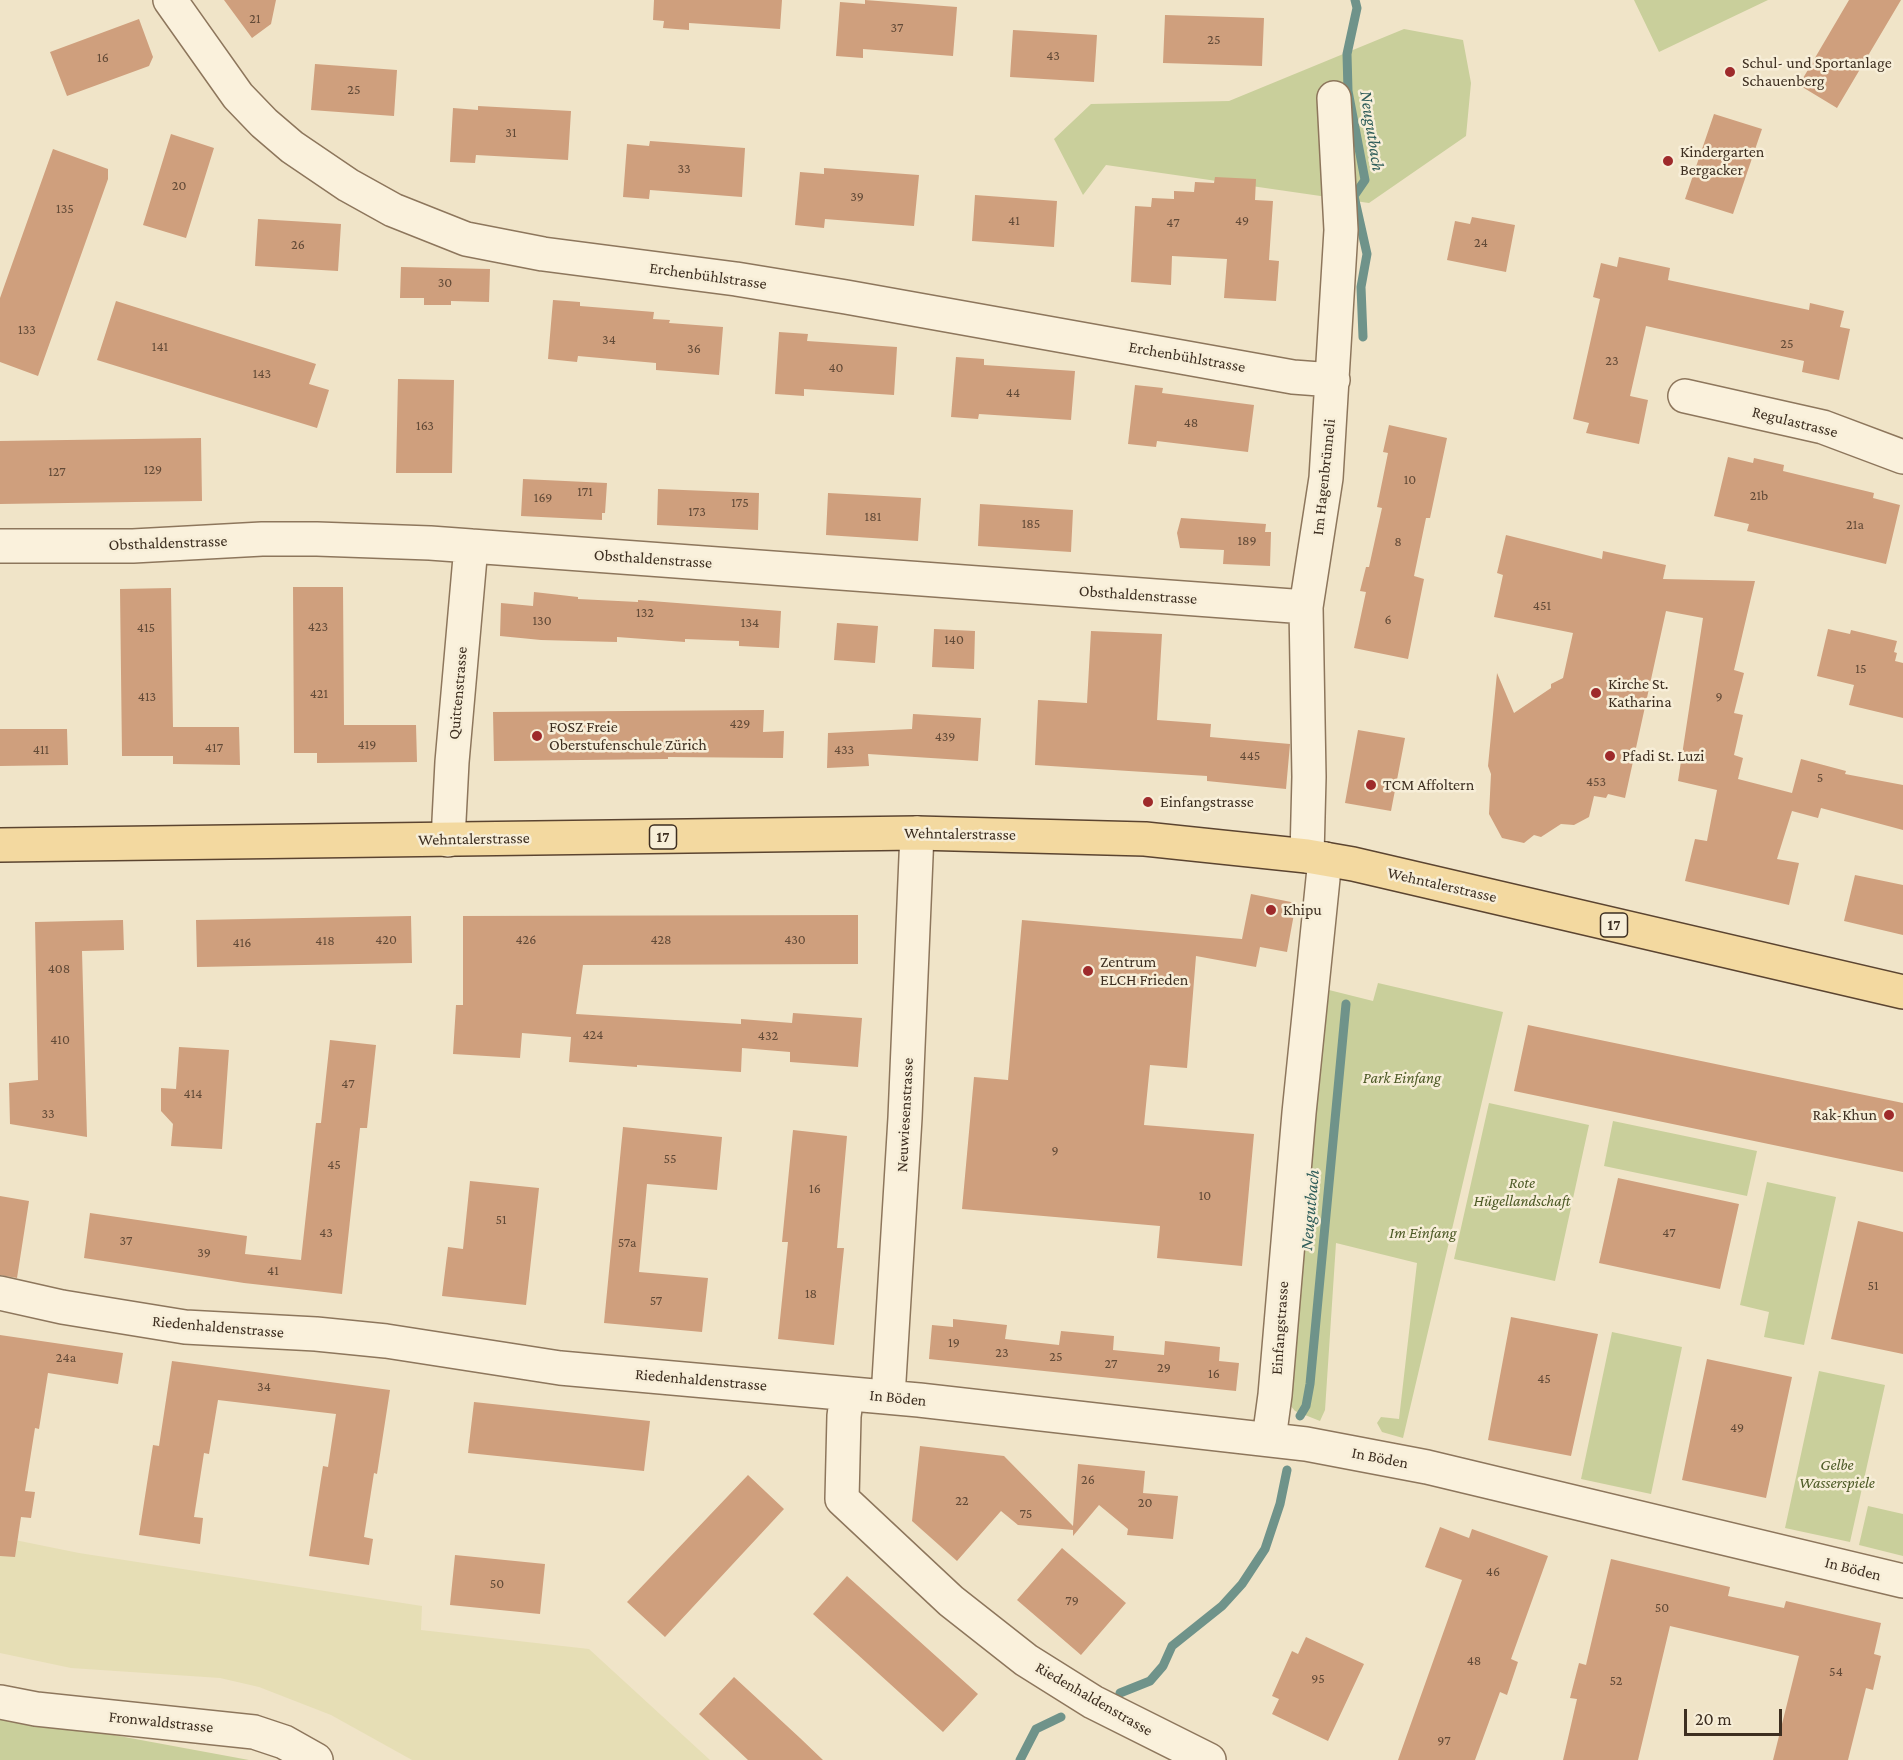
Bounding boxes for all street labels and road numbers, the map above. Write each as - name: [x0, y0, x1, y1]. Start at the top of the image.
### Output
- street label: Erchenbühlstrasse: [648, 258, 768, 294]
- street label: Erchenbühlstrasse: [1127, 337, 1247, 377]
- street label: Regulastrasse: [1750, 402, 1840, 442]
- street label: Im Hagenbrünneli: [1308, 418, 1340, 536]
- street label: Obsthaldenstrasse: [108, 531, 228, 555]
- street label: Obsthaldenstrasse: [593, 545, 713, 573]
- street label: Obsthaldenstrasse: [1078, 581, 1198, 609]
- street label: Quittenstrasse: [444, 646, 472, 740]
- street label: Wehntalerstrasse: [904, 823, 1016, 845]
- road number: 17: [650, 825, 676, 849]
- street label: Wehntalerstrasse: [418, 828, 530, 850]
- street label: Wehntalerstrasse: [1385, 863, 1499, 907]
- road number: 17: [1600, 913, 1628, 937]
- street label: Neuwiesenstrasse: [892, 1057, 918, 1173]
- street label: Einfangstrasse: [1267, 1281, 1293, 1375]
- street label: Riedenhaldenstrasse: [151, 1312, 285, 1342]
- street label: Riedenhaldenstrasse: [634, 1365, 768, 1395]
- street label: In Böden: [869, 1385, 927, 1411]
- street label: In Böden: [1350, 1443, 1410, 1473]
- street label: In Böden: [1823, 1553, 1883, 1585]
- street label: Riedenhaldenstrasse: [1032, 1658, 1156, 1740]
- street label: Fronwaldstrasse: [108, 1707, 214, 1737]

